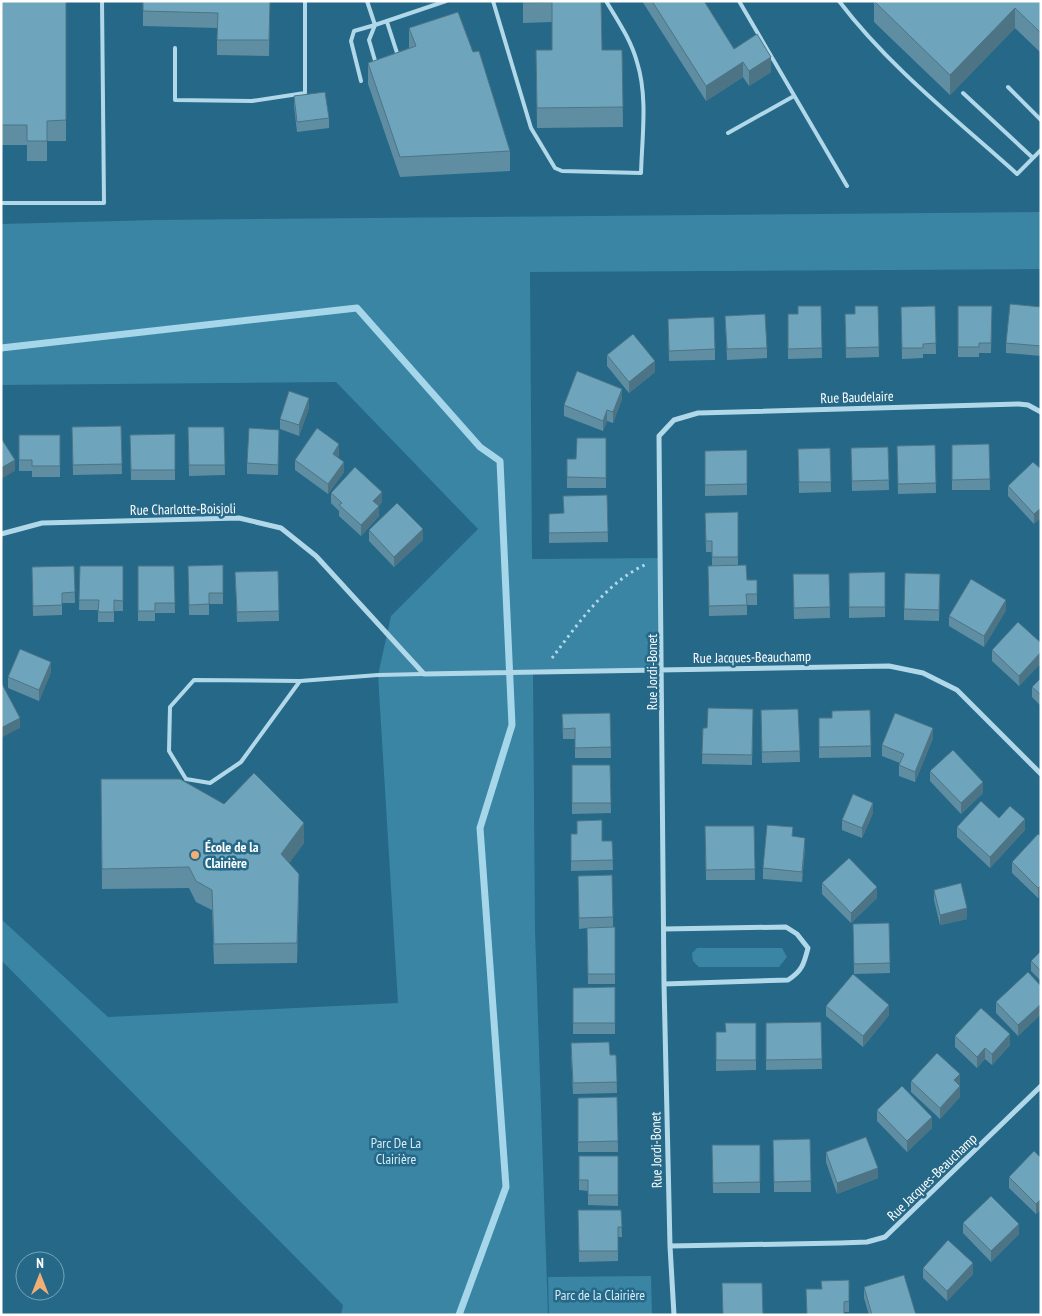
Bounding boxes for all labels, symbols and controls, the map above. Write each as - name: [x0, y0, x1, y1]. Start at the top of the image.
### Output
- street label: Rue Baudelaire: [820, 387, 894, 407]
- street label: Rue Charlotte-Boisjoli: [130, 499, 236, 519]
- street label: Rue Jordi-Bonet: [643, 634, 661, 710]
- street label: Rue Jacques-Beauchamp: [693, 647, 811, 667]
- place label: École de la Clairière: [205, 838, 259, 872]
- marker: École de la Clairière: [189, 849, 201, 861]
- street label: Rue Jordi-Bonet: [646, 1112, 666, 1188]
- street label: Rue Jacques-Beauchamp: [883, 1130, 981, 1224]
- park label: Parc De La Clairière: [371, 1134, 421, 1168]
- north arrow: [15, 1251, 65, 1301]
- text: N: [36, 1254, 44, 1272]
- park label: Parc de la Clairière: [555, 1286, 645, 1304]

